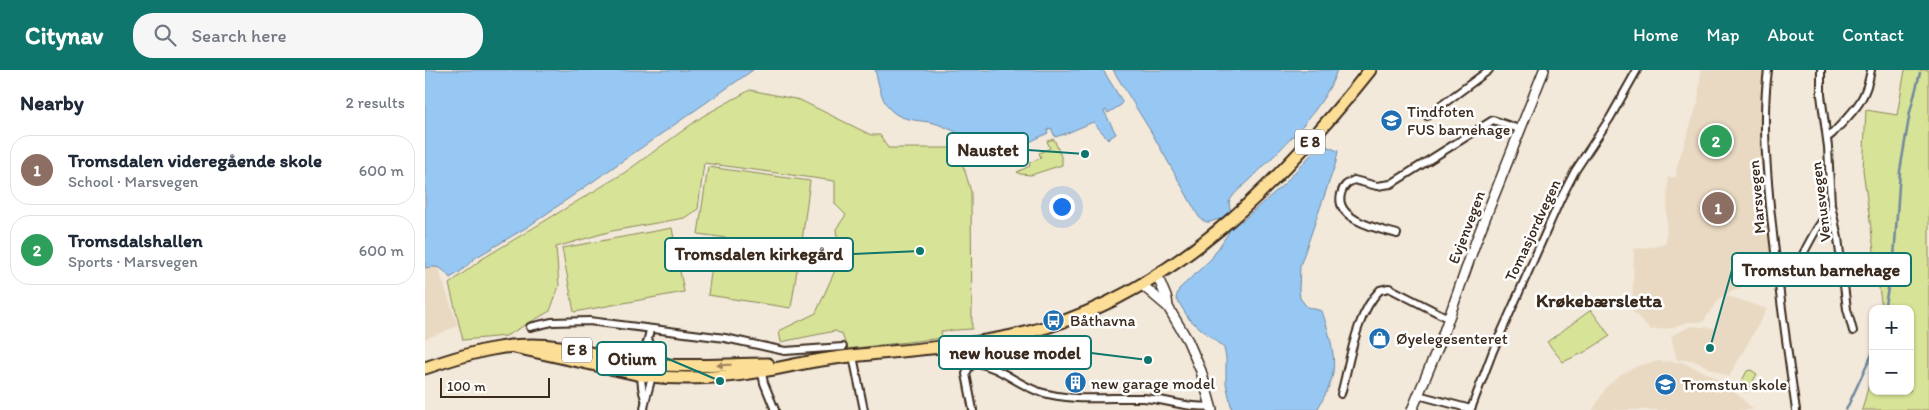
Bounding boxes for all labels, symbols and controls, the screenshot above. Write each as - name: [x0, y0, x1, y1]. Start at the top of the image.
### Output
- search box: [133, 13, 483, 58]
- text: Citynav: [25, 21, 103, 50]
- icon: search: [151, 21, 179, 49]
- text: Search here: [191, 24, 287, 47]
- text: Home: [1633, 24, 1679, 46]
- text: Map: [1707, 24, 1740, 46]
- text: About: [1768, 24, 1814, 46]
- text: Contact: [1842, 24, 1904, 46]
- text: Nearby: [20, 90, 84, 115]
- text: 2 results: [345, 93, 405, 112]
- place label: Tindfoten FUS barnehage: [1407, 102, 1510, 139]
- school or university icon: Tindfoten FUS barnehage: [1379, 108, 1403, 132]
- pin: 2: [1700, 122, 1732, 160]
- road number: E 8: [1295, 130, 1325, 154]
- callout: Naustet: [947, 133, 1028, 166]
- text: Naustet: [957, 139, 1019, 161]
- text: Tromsdalen videregående skole: [68, 149, 322, 172]
- street label: Marsvegen: [1744, 159, 1769, 235]
- street label: Venusvegen: [1806, 160, 1835, 243]
- text: 1: [33, 161, 41, 180]
- text: 600 m: [359, 161, 404, 180]
- text: School · Marsvegen: [68, 172, 198, 191]
- street label: Tomasjordvegen: [1501, 176, 1565, 284]
- street label: Evjenvegen: [1444, 188, 1489, 266]
- pin: 1: [1702, 189, 1734, 227]
- your location: [1049, 194, 1075, 220]
- text: Tromsdalshallen: [68, 229, 203, 252]
- callout: Tromsdalen kirkegård: [665, 238, 853, 271]
- text: 2: [33, 241, 41, 260]
- text: 600 m: [359, 241, 404, 260]
- text: Tromsdalen kirkegård: [674, 243, 843, 265]
- text: Sports · Marsvegen: [68, 252, 198, 271]
- callout: Tromstun barnehage: [1732, 253, 1911, 286]
- text: Tromstun barnehage: [1741, 259, 1901, 281]
- district label: Krøkebærsletta: [1536, 289, 1662, 312]
- map controls: [1869, 305, 1914, 395]
- button: +: [1869, 305, 1914, 350]
- bus stop icon: Båthavna: [1042, 308, 1066, 332]
- place label: Båthavna: [1070, 311, 1136, 330]
- shop icon: Øyelegesenteret: [1368, 326, 1392, 350]
- place label: Øyelegesenteret: [1396, 329, 1508, 348]
- callout: new house model: [939, 336, 1091, 369]
- road number: E 8: [562, 338, 592, 362]
- callout: Otium: [597, 342, 666, 375]
- text: new house model: [948, 342, 1082, 364]
- text: Otium: [608, 348, 657, 370]
- button: −: [1869, 350, 1914, 395]
- one-way arrow: [716, 362, 732, 370]
- building icon: new garage model: [1063, 371, 1087, 395]
- school or university icon: Tromstun skole: [1654, 372, 1678, 396]
- place label: new garage model: [1091, 374, 1215, 393]
- scale bar: [440, 375, 550, 398]
- place label: Tromstun skole: [1682, 375, 1787, 394]
- text: 100 m: [447, 378, 486, 395]

